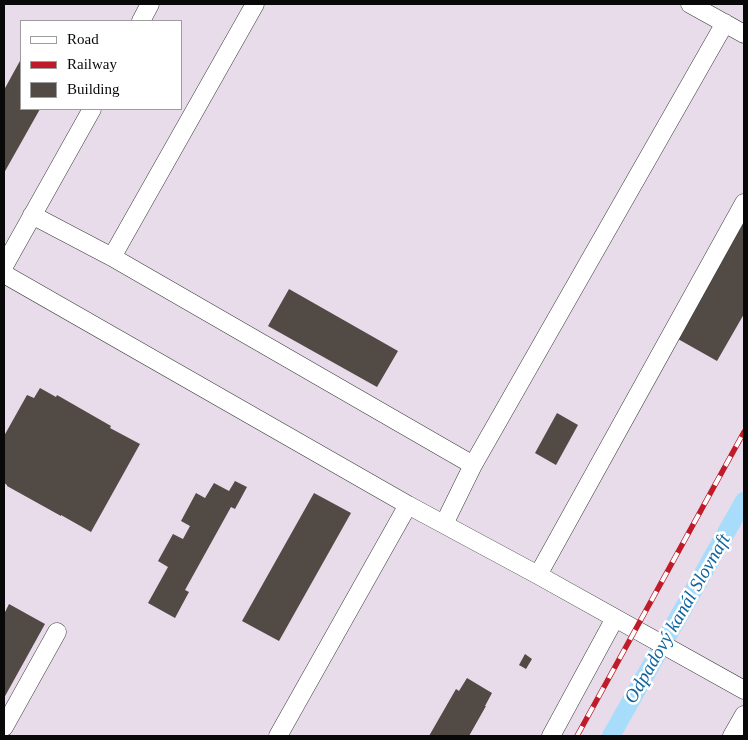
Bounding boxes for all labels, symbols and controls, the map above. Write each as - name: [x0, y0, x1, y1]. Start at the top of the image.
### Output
- legend: [20, 20, 182, 110]
- text: Road: [67, 31, 99, 47]
- text: Railway: [67, 56, 117, 72]
- text: Building: [67, 81, 120, 97]
- water label: Odpadový kanál Slovnaft: [620, 530, 736, 708]

